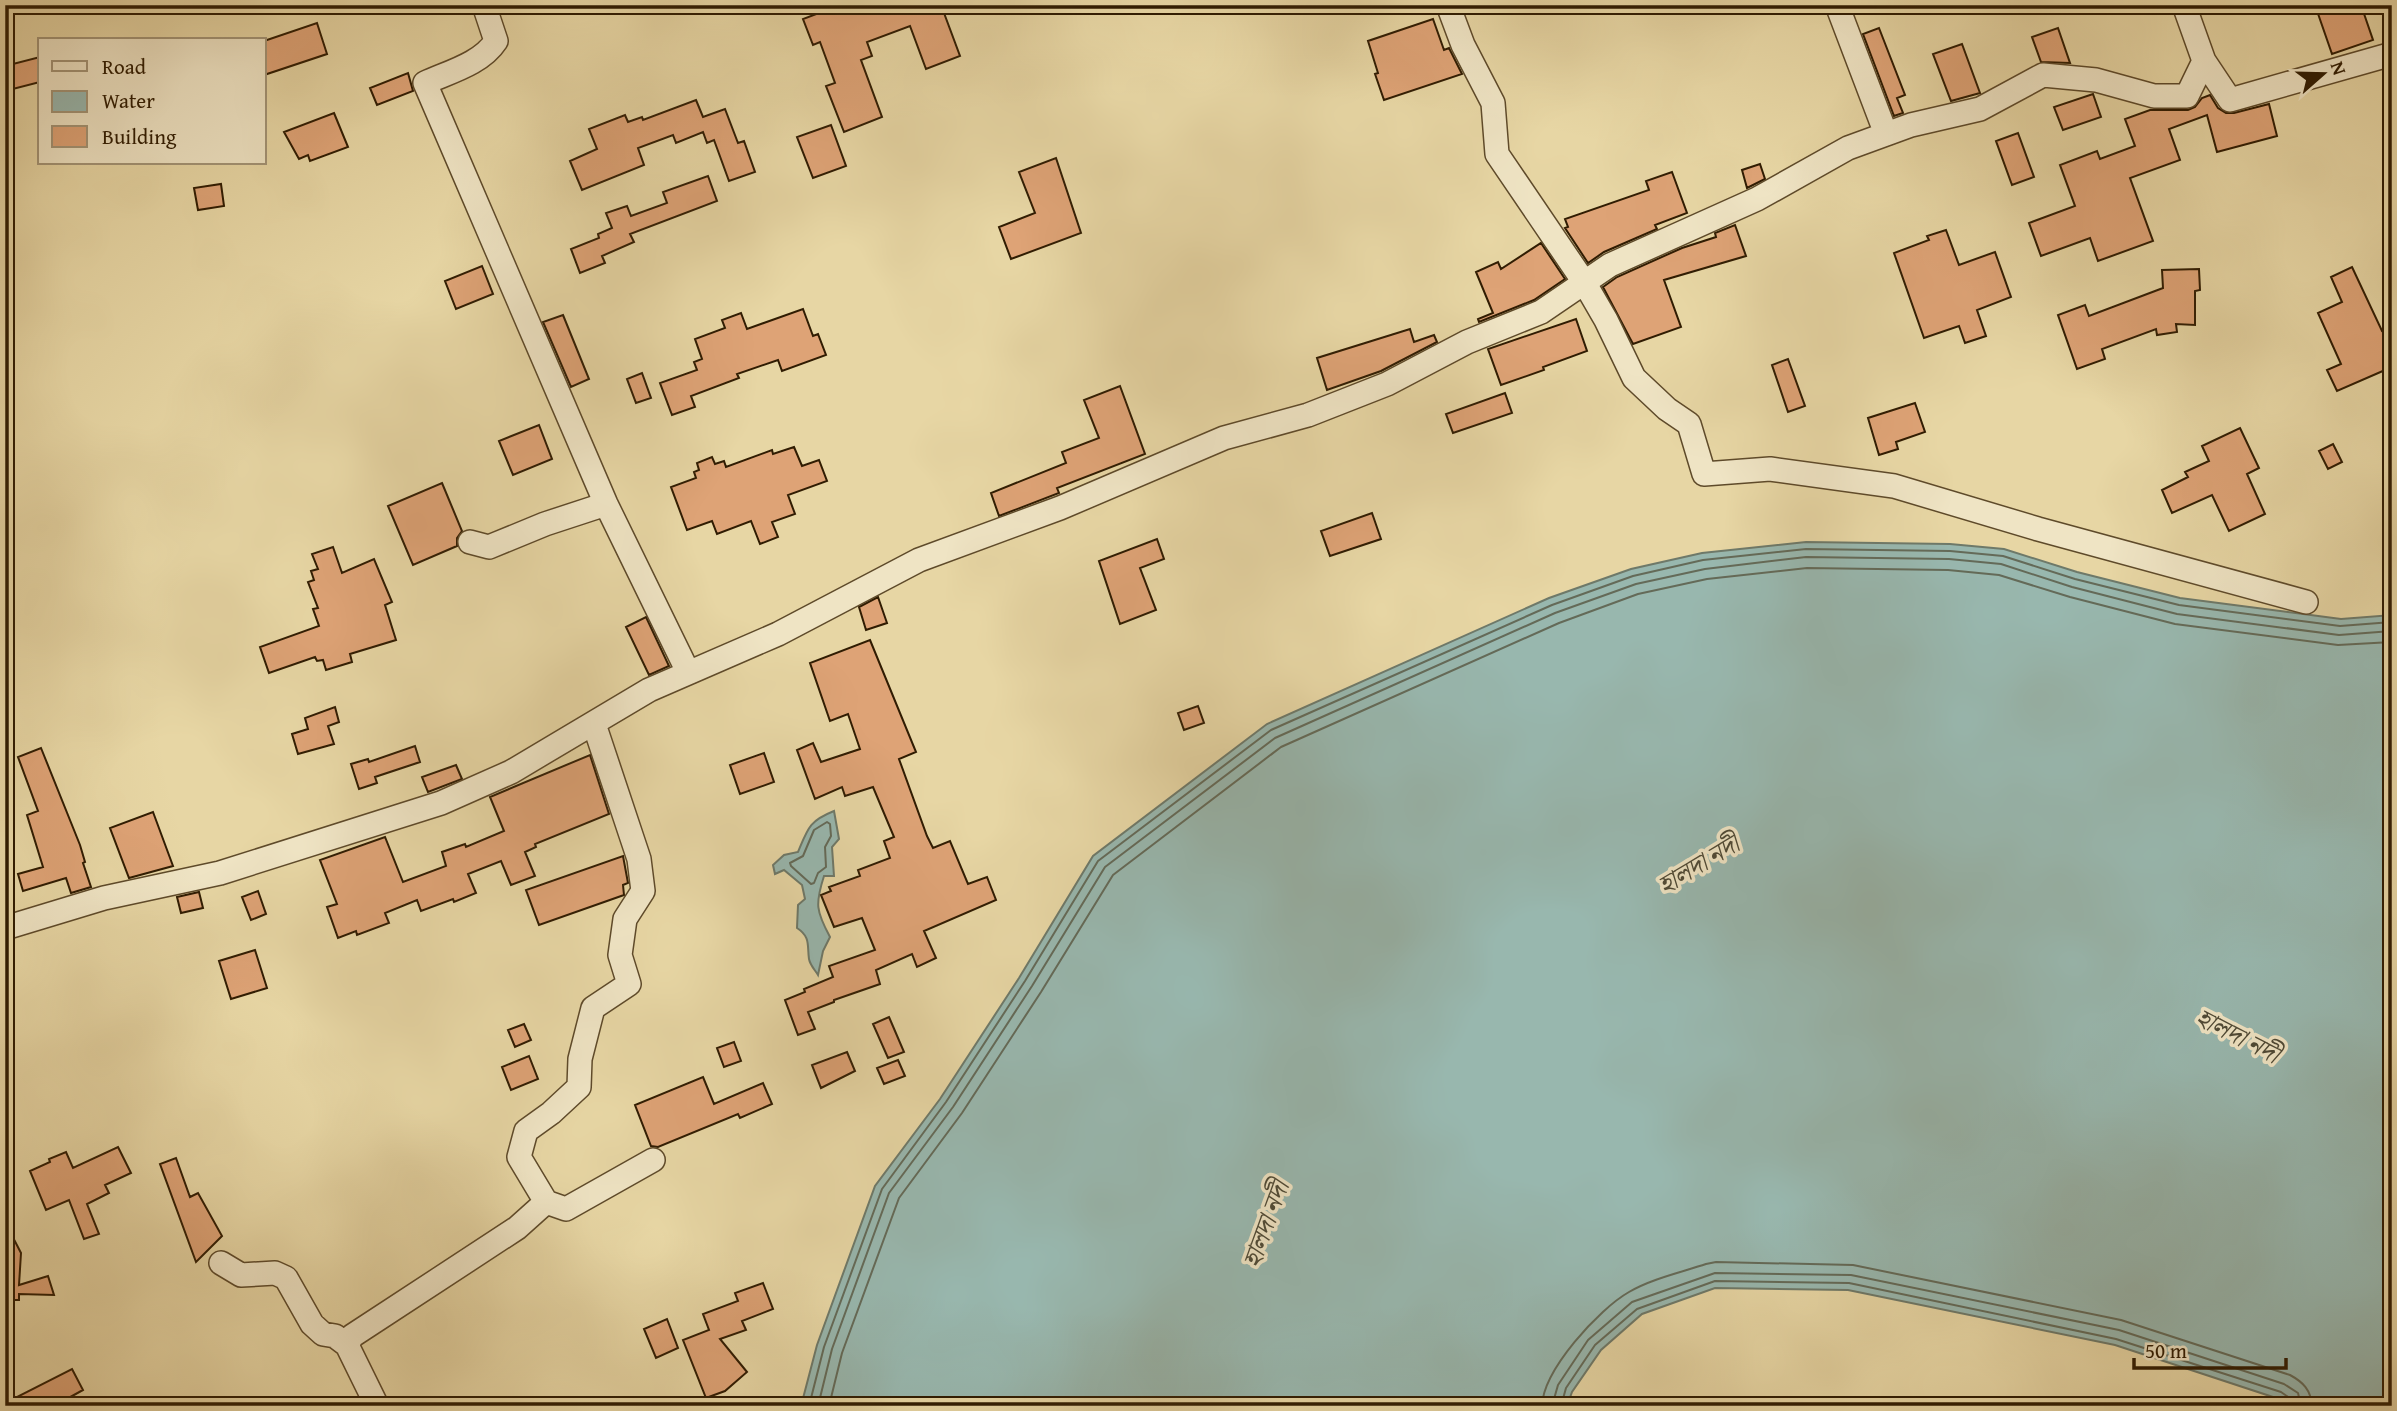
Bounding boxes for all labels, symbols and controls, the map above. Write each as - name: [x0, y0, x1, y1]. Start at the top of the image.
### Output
- legend: [38, 38, 266, 164]
- north arrow: [2288, 38, 2358, 108]
- text: Road: [102, 51, 147, 82]
- text: N: [2324, 57, 2354, 79]
- text: Water: [102, 85, 155, 116]
- text: Building: [102, 121, 177, 152]
- water label: হালদা নদী: [1650, 823, 1749, 904]
- water label: হালদা নদী: [2189, 997, 2289, 1074]
- water label: হালদা নদী: [1231, 1173, 1300, 1273]
- scale bar: [2134, 1327, 2287, 1371]
- text: 50 m: [2145, 1335, 2187, 1366]

